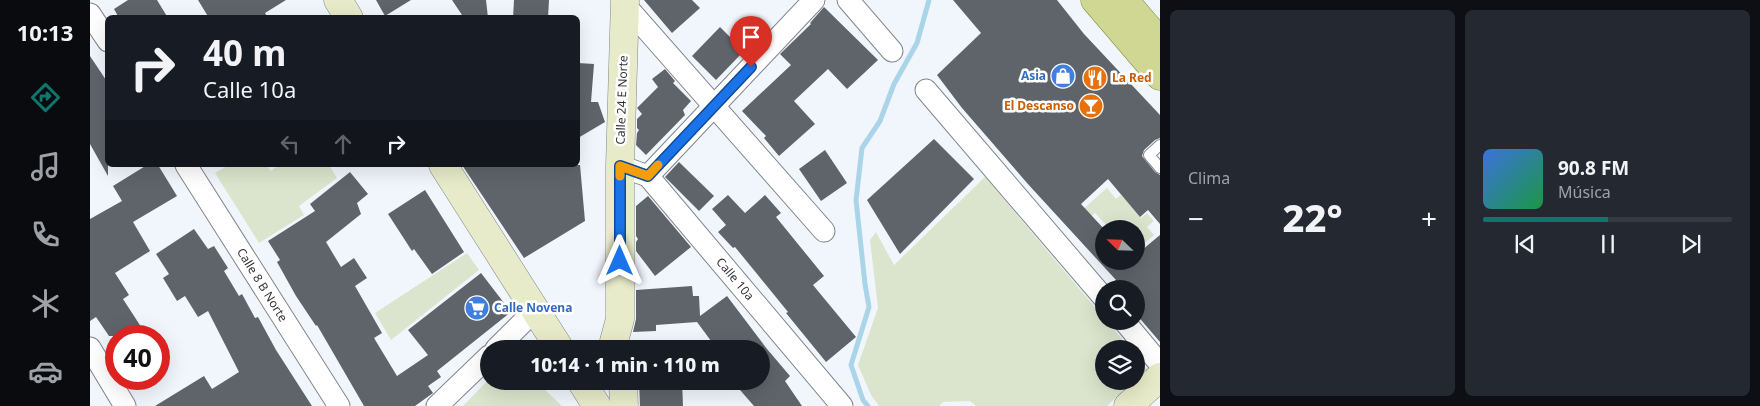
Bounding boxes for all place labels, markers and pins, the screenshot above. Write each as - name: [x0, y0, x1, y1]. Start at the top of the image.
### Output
- pin: [730, 16, 772, 67]
- shop icon: Asia: [1050, 63, 1076, 89]
- restaurant icon: La Red: [1082, 65, 1108, 91]
- place label: Asia: [1021, 67, 1046, 84]
- place label: La Red: [1112, 69, 1152, 86]
- bar icon: El Descanso: [1078, 93, 1104, 119]
- place label: El Descanso: [1004, 97, 1074, 114]
- supermarket icon: Calle Novena: [464, 295, 490, 321]
- place label: Calle Novena: [494, 299, 572, 316]

